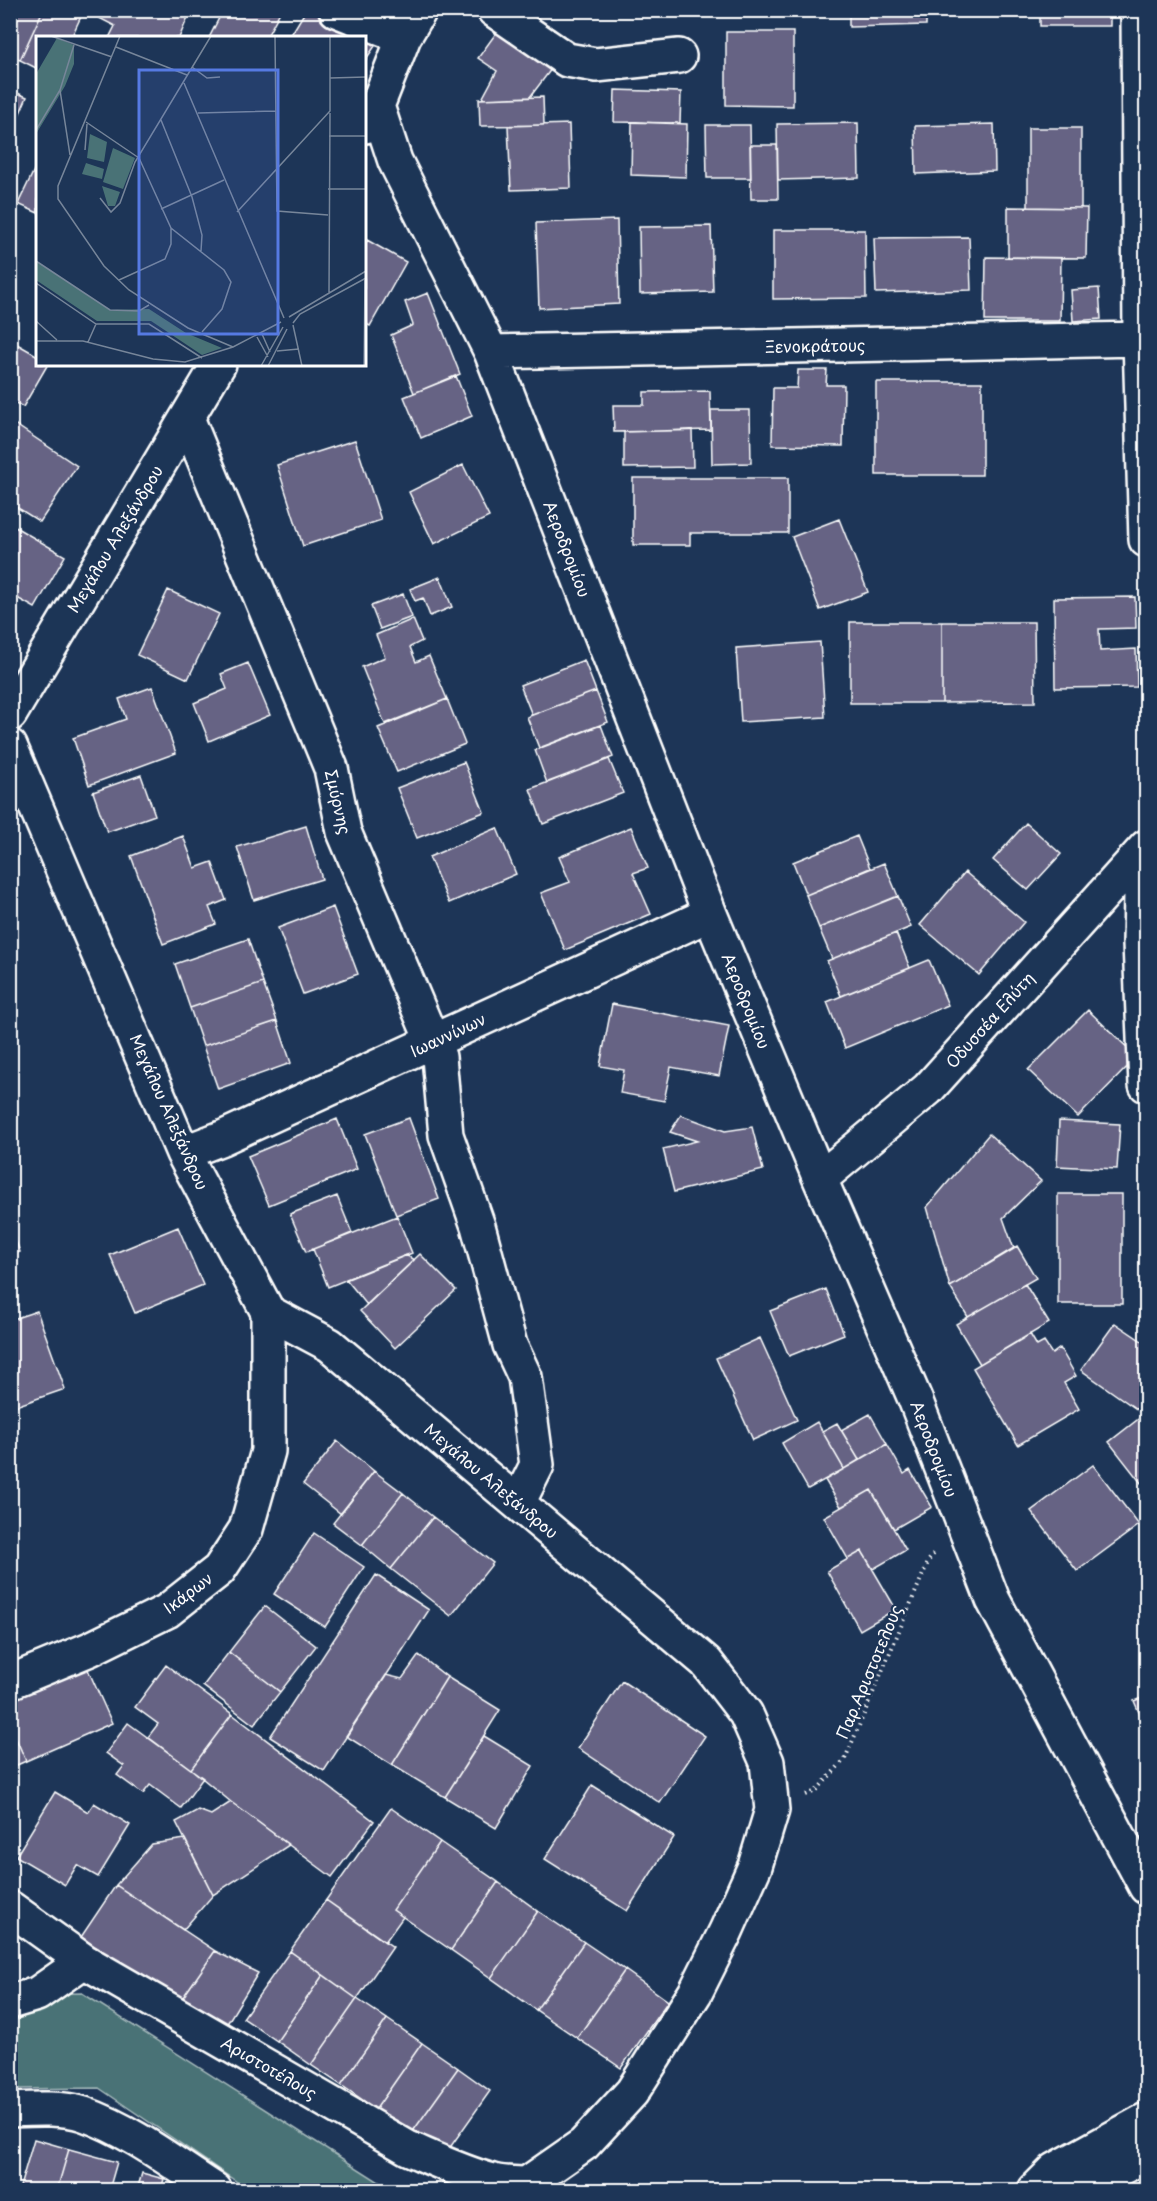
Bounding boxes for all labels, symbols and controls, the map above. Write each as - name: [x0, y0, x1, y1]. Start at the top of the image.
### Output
- inset map: [36, 36, 366, 366]
- street label: Ξενοκράτους: [765, 332, 865, 358]
- street label: Μεγάλου Αλεξάνδρου: [60, 460, 168, 617]
- street label: Αεροδρομίου: [539, 497, 597, 600]
- street label: Σμύρνης: [320, 767, 358, 837]
- street label: Αεροδρομίου: [717, 949, 777, 1052]
- street label: Οδυσσέα Ελύτη: [939, 966, 1039, 1073]
- street label: Ιωαννίνων: [406, 1006, 490, 1062]
- street label: Μεγάλου Αλεξάνδρου: [125, 1030, 215, 1193]
- street label: Αεροδρομίου: [906, 1397, 964, 1500]
- street label: Μεγάλου Αλεξάνδρου: [419, 1417, 564, 1544]
- street label: Ικάρων: [158, 1566, 217, 1619]
- street label: Παρ.Αριστοτελους: [829, 1601, 907, 1742]
- street label: Αριστοτέλους: [217, 2030, 322, 2104]

